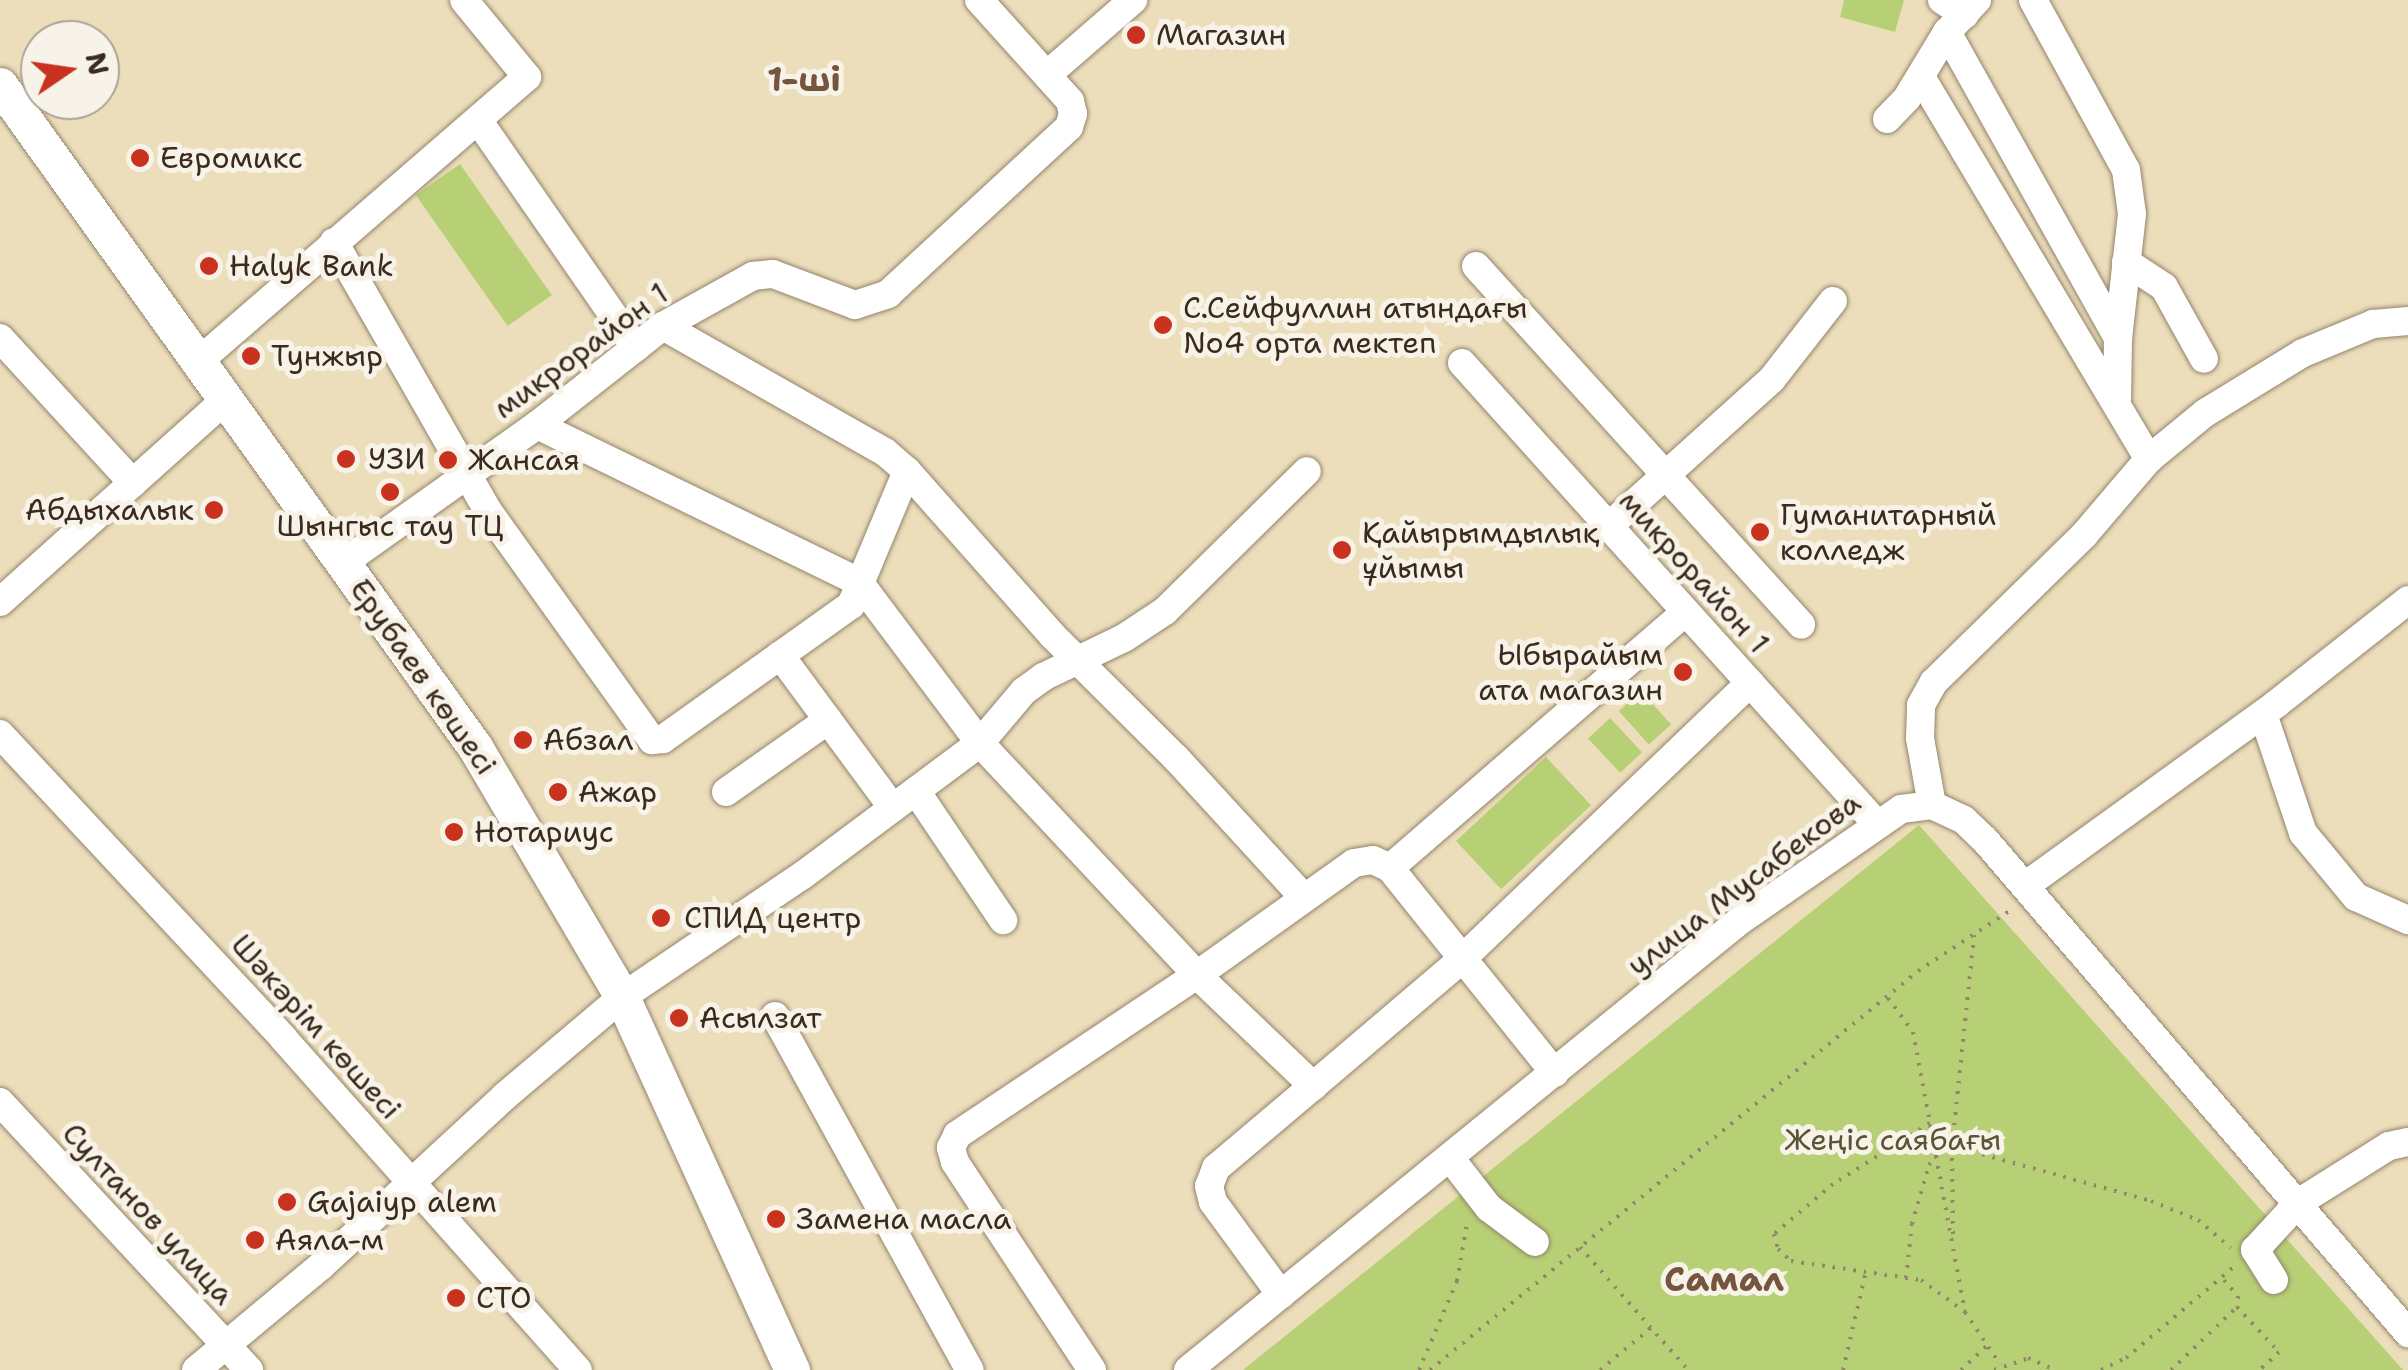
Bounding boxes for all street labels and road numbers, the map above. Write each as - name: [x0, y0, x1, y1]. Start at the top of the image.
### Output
- street label: микрорайон 1: [487, 276, 675, 426]
- street label: микрорайон 1: [1611, 483, 1777, 661]
- street label: Ерубаев көшесі: [342, 572, 504, 782]
- street label: улица Мусабекова: [1620, 785, 1868, 983]
- street label: Шәкәрім көшесі: [223, 927, 409, 1127]
- street label: Султанов улица: [55, 1116, 241, 1312]

